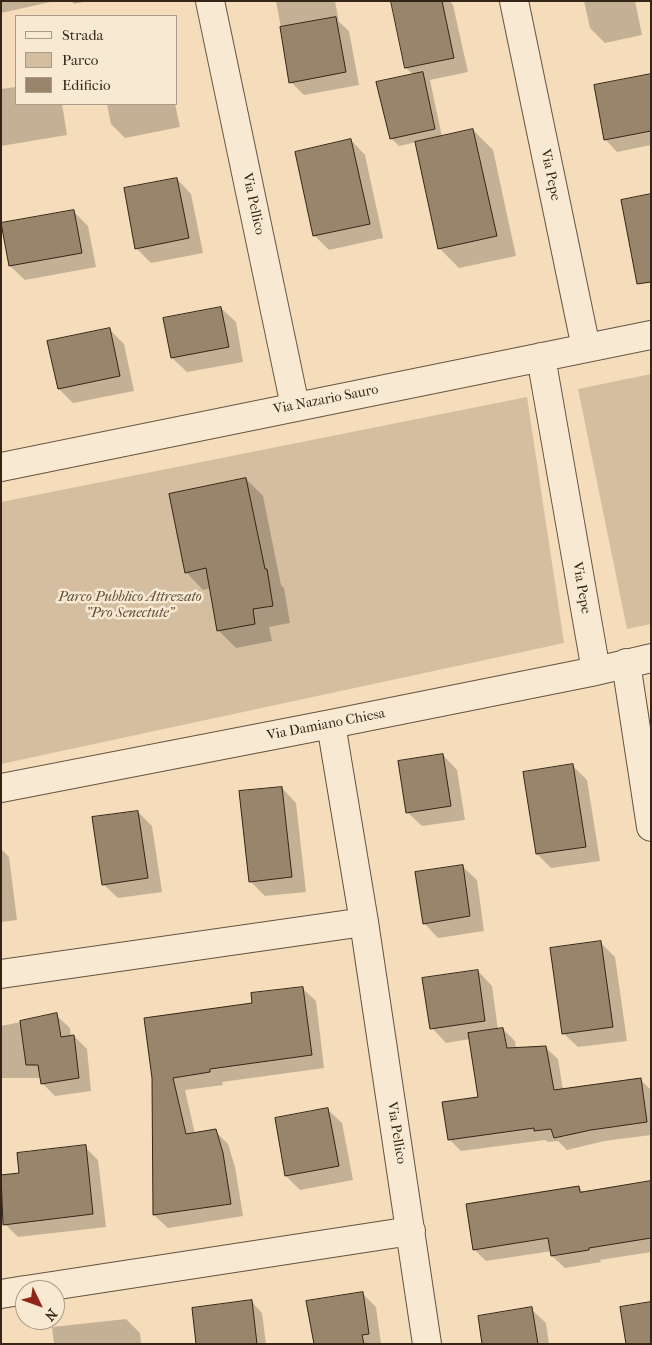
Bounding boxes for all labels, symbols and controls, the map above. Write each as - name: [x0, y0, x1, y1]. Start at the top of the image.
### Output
- legend: [15, 15, 178, 105]
- text: Strada: [62, 26, 104, 44]
- text: Parco: [62, 51, 98, 69]
- text: Edificio: [62, 76, 111, 94]
- street label: Via Pepe: [536, 148, 564, 202]
- street label: Via Pellico: [238, 172, 268, 236]
- street label: Via Nazario Sauro: [272, 382, 380, 418]
- street label: Via Pepe: [568, 561, 594, 615]
- park label: Parco Pubblico Attrezato "Pro Senectute": [58, 590, 202, 622]
- street label: Via Damiano Chiesa: [265, 705, 387, 745]
- street label: Via Pellico: [383, 1101, 409, 1165]
- north arrow: [15, 1280, 65, 1330]
- text: N: [41, 1305, 61, 1324]

